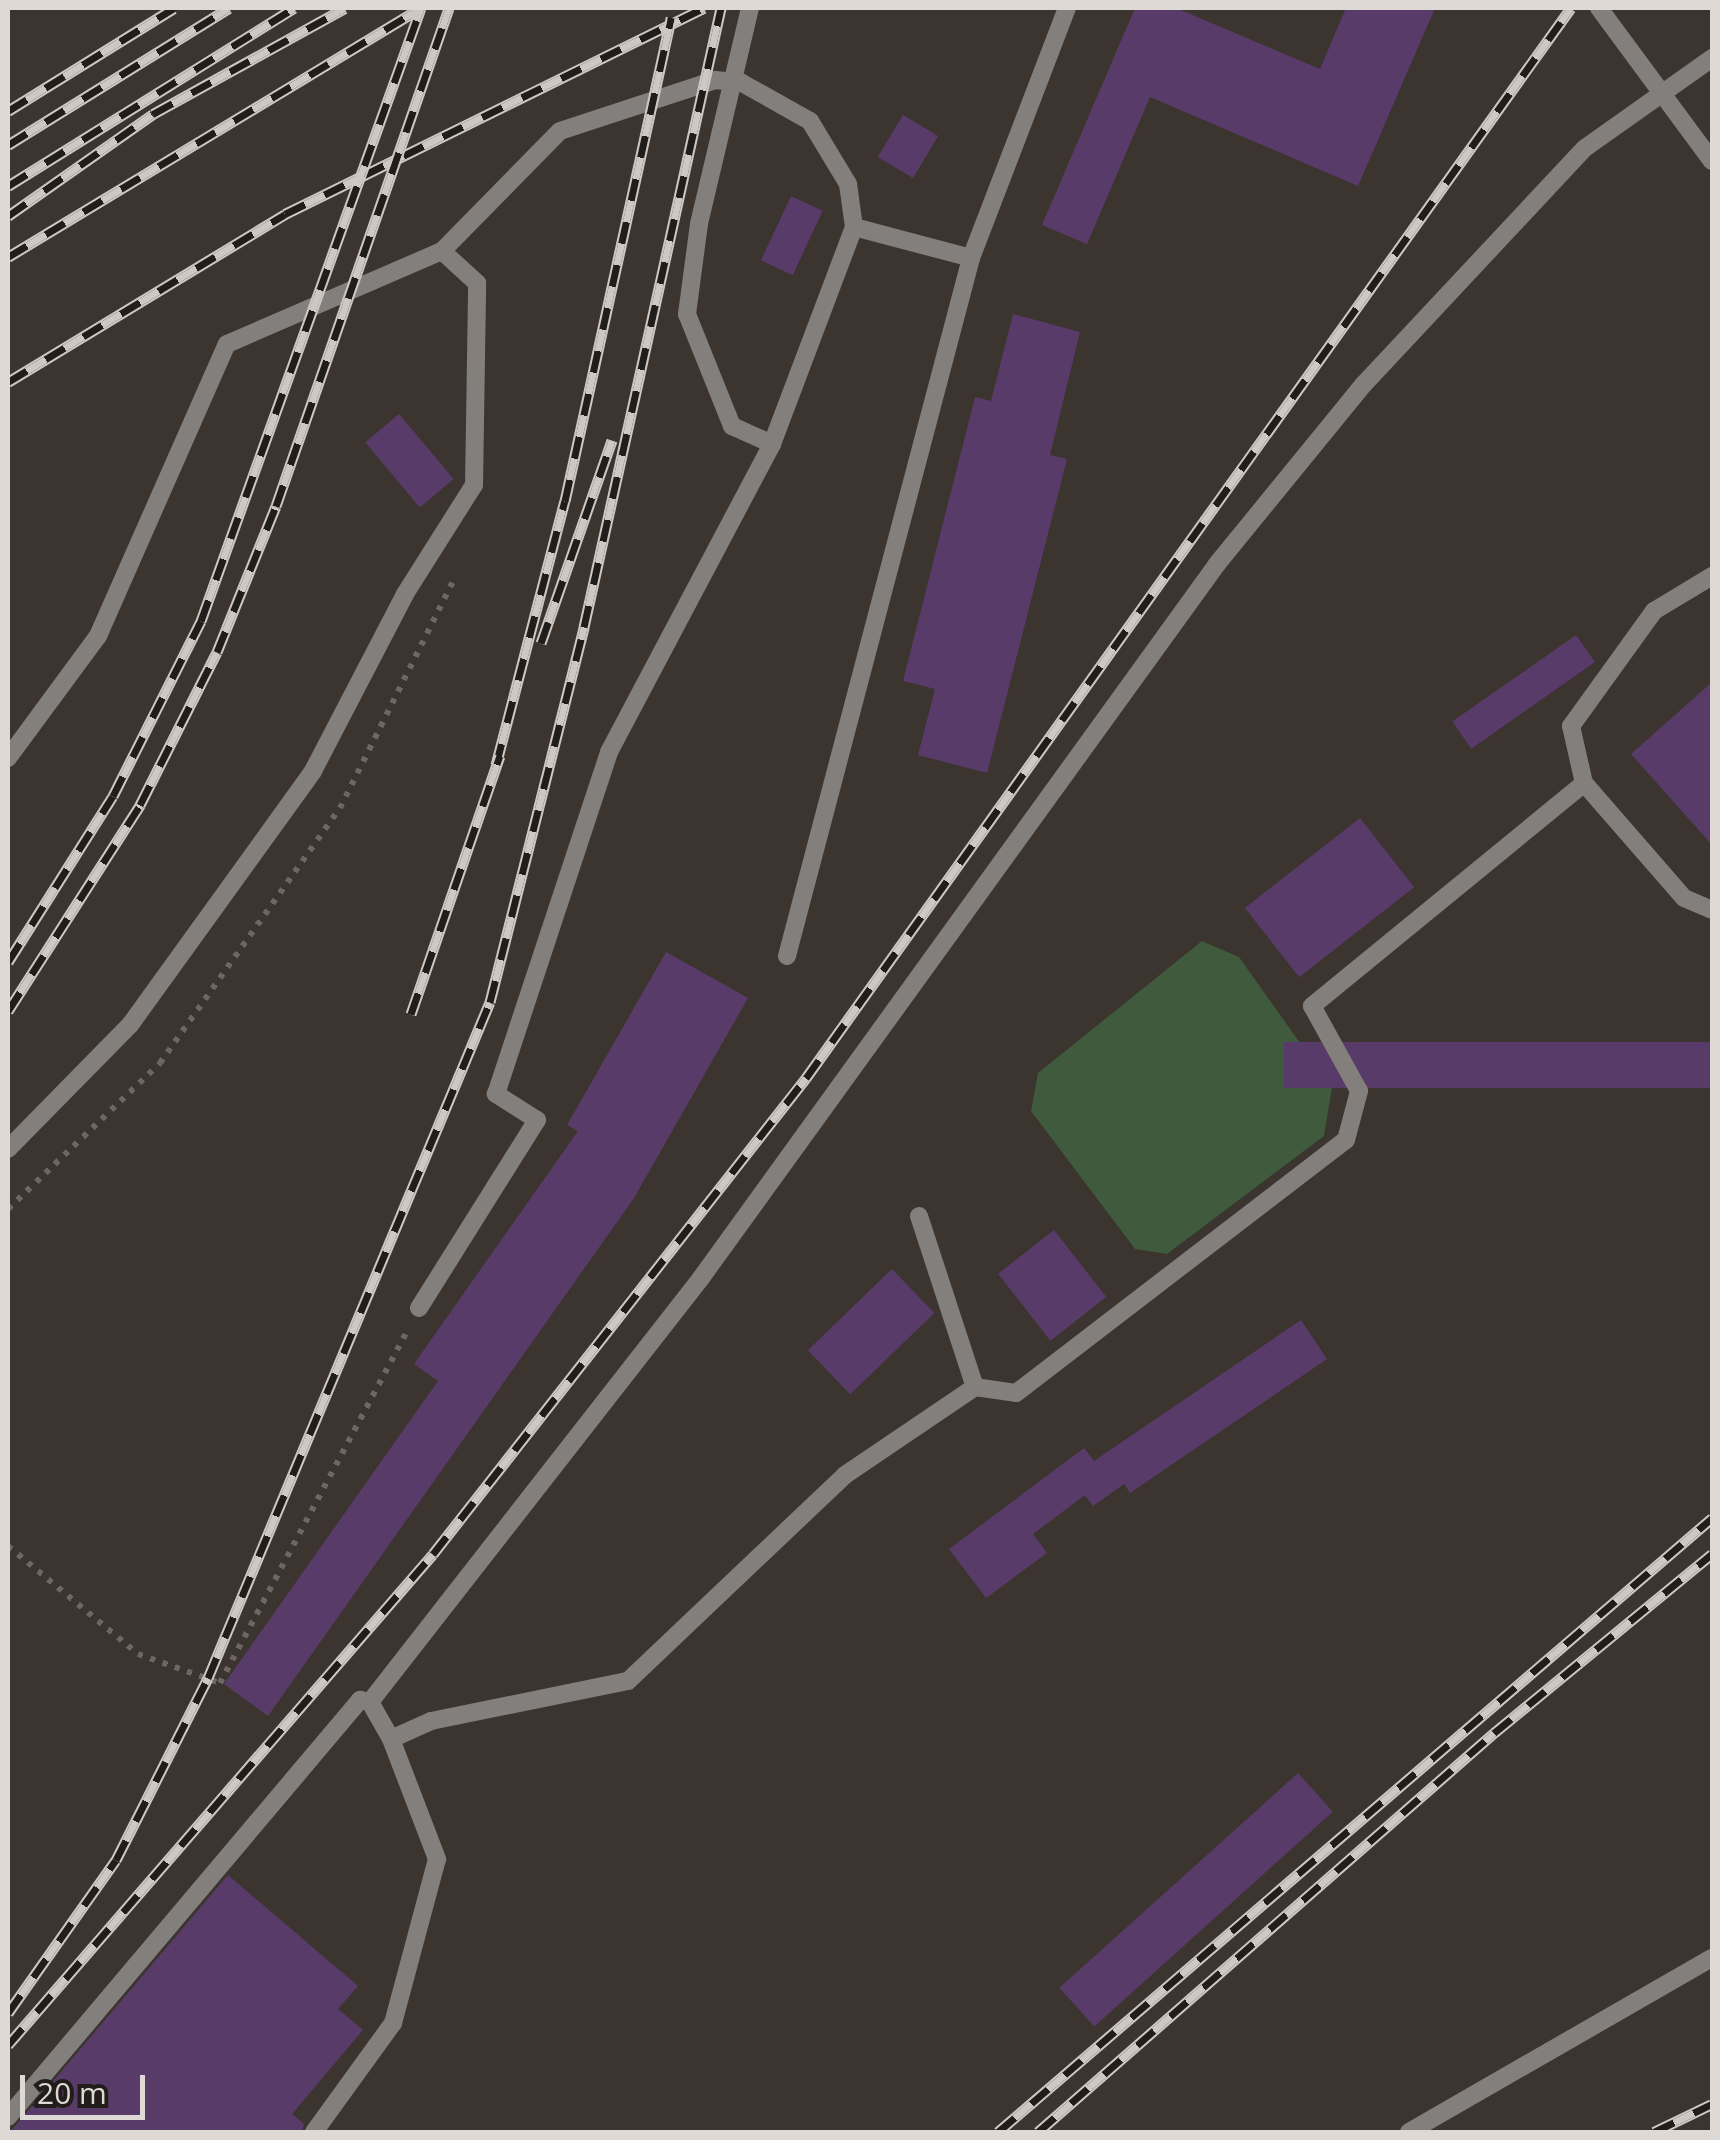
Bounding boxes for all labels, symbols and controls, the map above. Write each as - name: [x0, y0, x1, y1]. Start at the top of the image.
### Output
- scale bar: [25, 2055, 150, 2117]
- text: 20 m: [37, 2072, 107, 2113]

